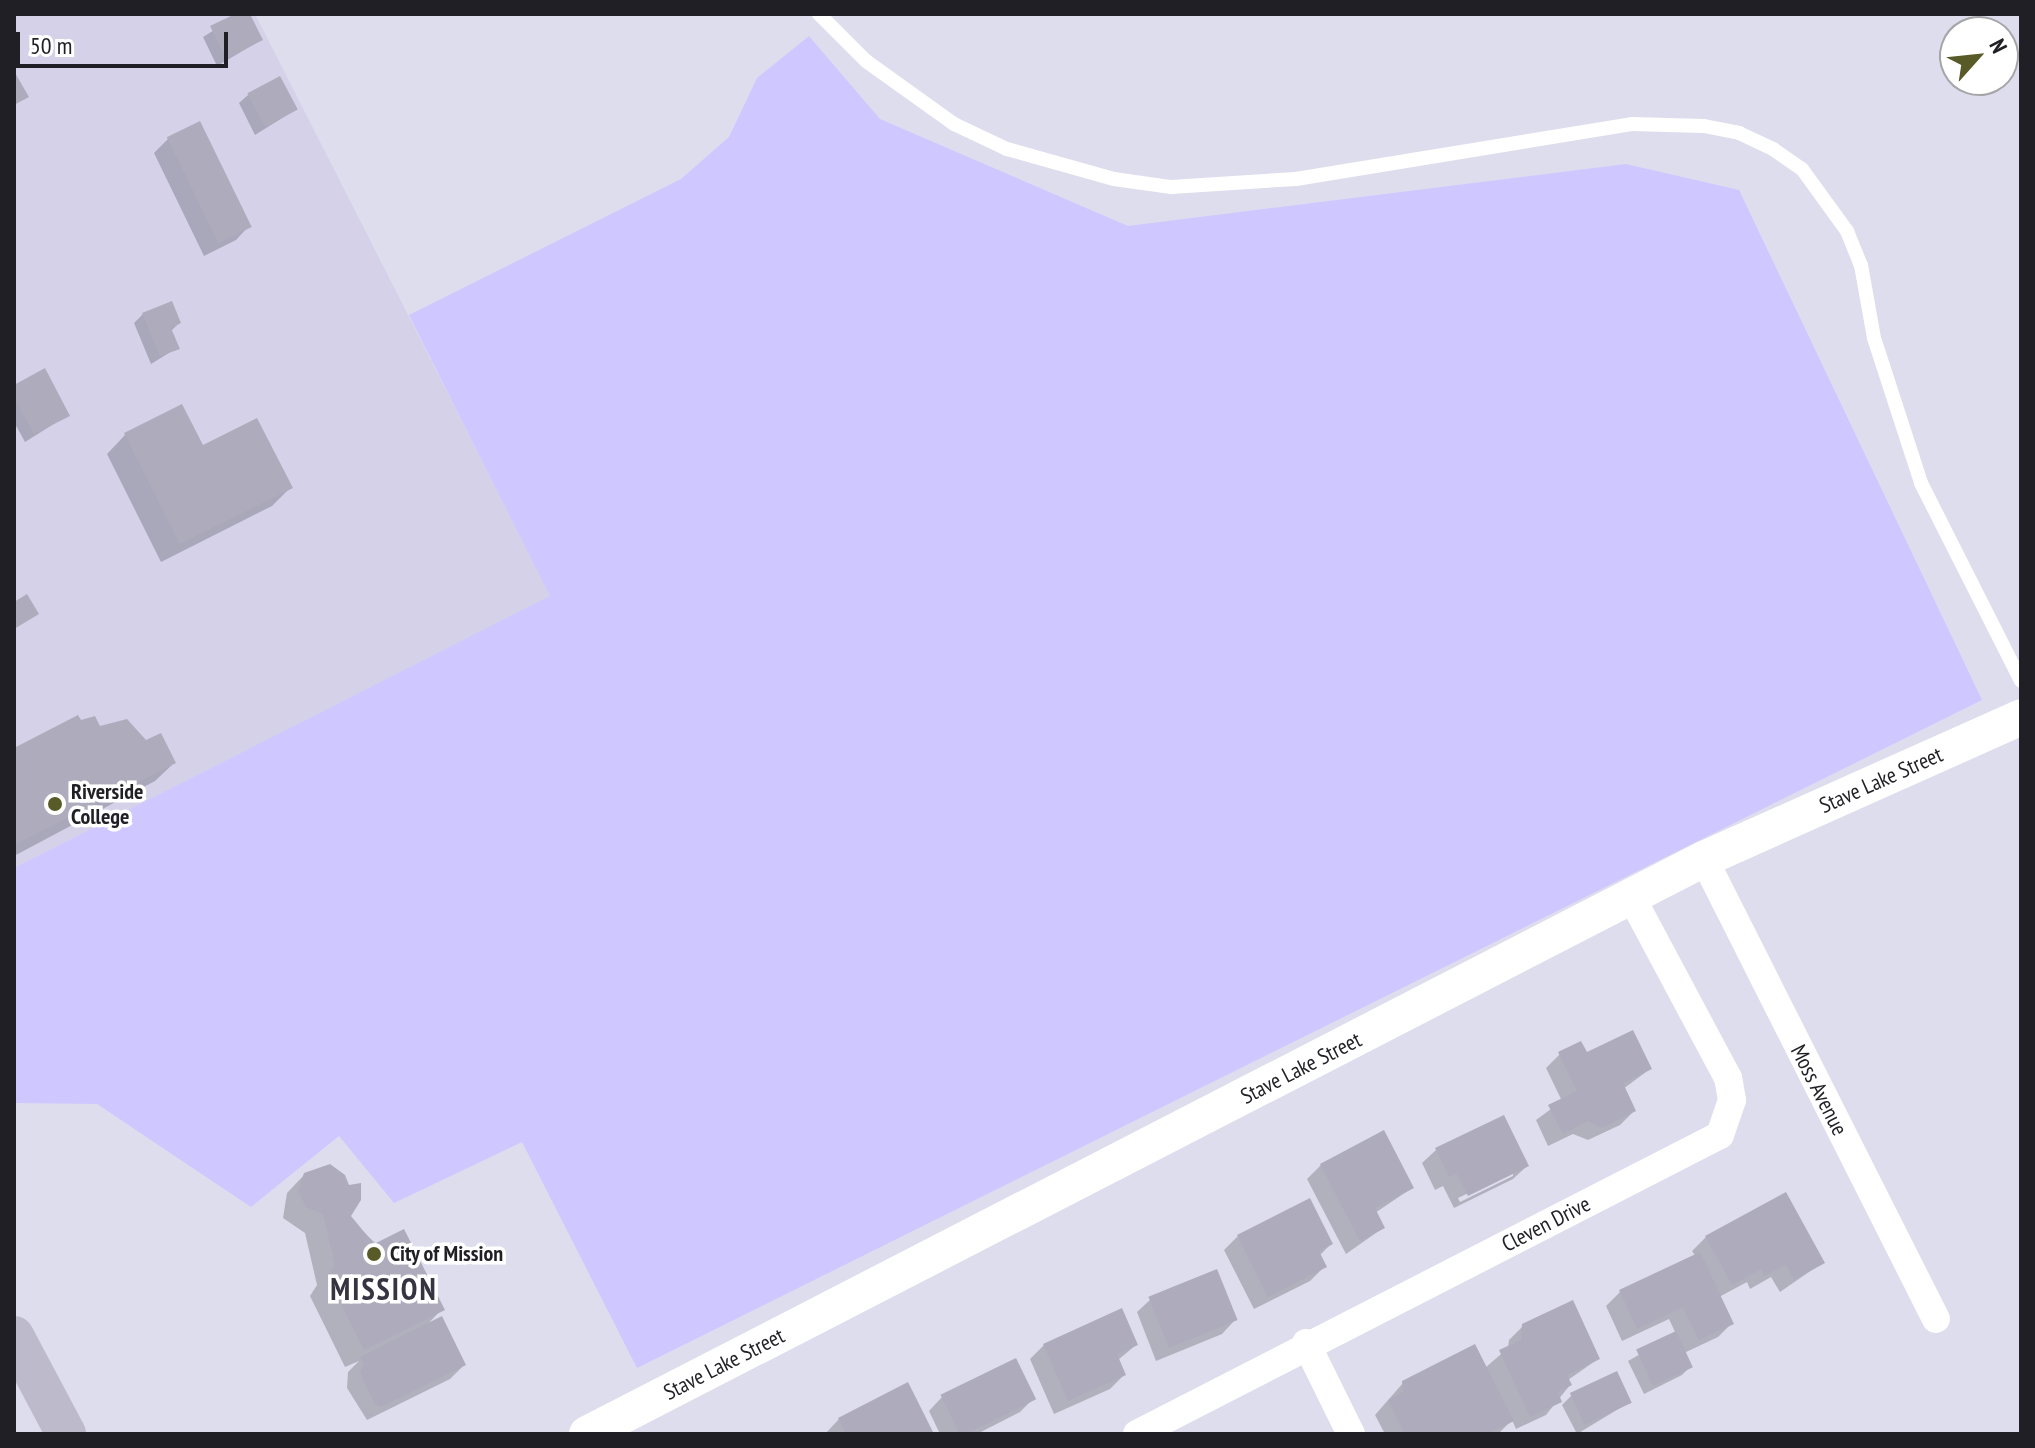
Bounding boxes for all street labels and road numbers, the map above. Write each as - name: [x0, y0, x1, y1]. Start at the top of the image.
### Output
- street label: Stave Lake Street: [1815, 741, 1947, 819]
- street label: Stave Lake Street: [1236, 1026, 1366, 1110]
- street label: Moss Avenue: [1785, 1040, 1853, 1140]
- street label: Cleven Drive: [1497, 1190, 1595, 1258]
- street label: Stave Lake Street: [659, 1322, 789, 1406]

